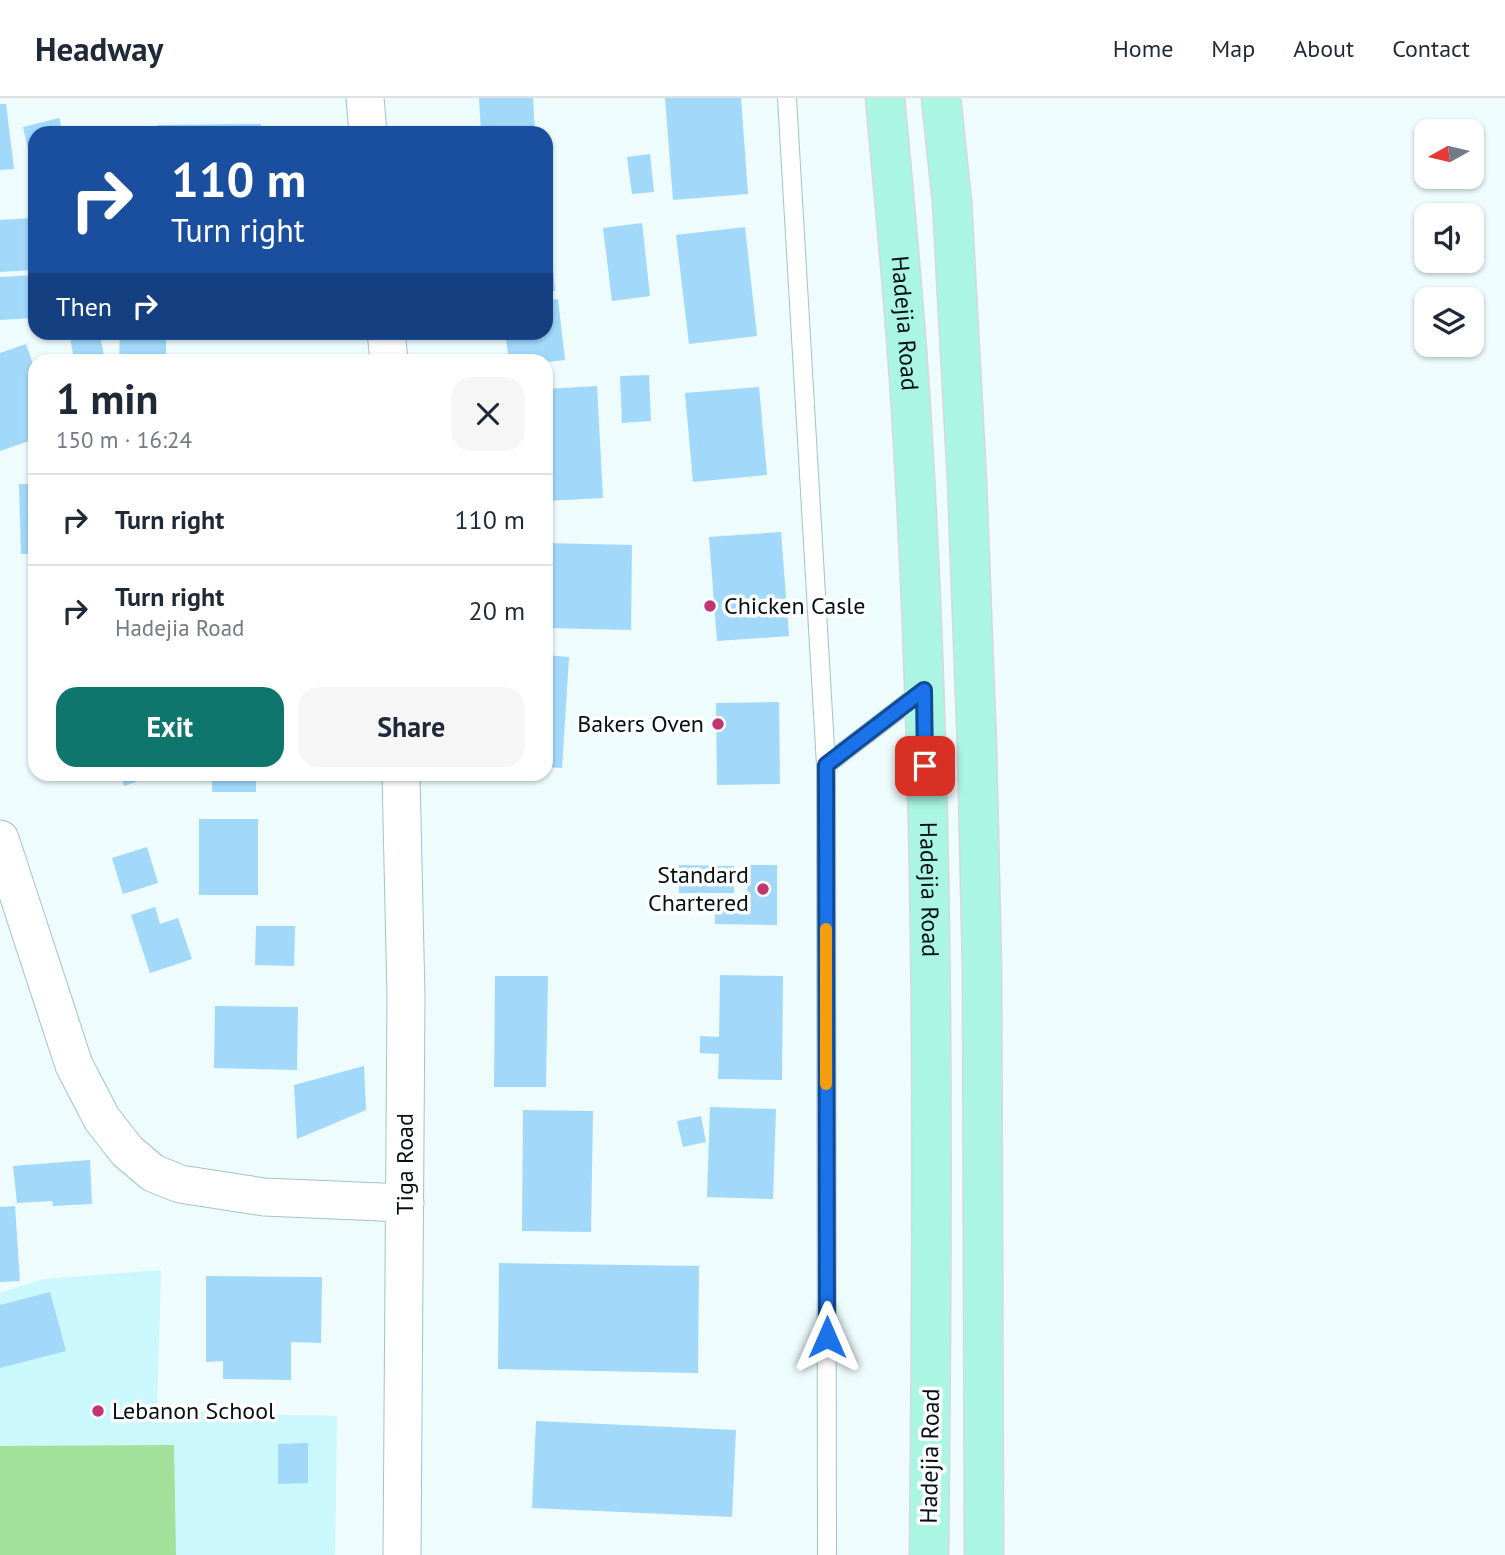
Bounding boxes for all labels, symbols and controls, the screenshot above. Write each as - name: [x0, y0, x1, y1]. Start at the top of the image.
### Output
- text: Headway: [35, 27, 163, 70]
- text: Home: [1113, 33, 1173, 64]
- text: Map: [1211, 33, 1255, 64]
- text: About: [1293, 33, 1354, 64]
- text: Contact: [1392, 33, 1470, 64]
- north arrow: [1414, 119, 1484, 189]
- map controls: [1414, 119, 1484, 357]
- text: 110 m: [171, 147, 306, 211]
- icon: right: [56, 154, 147, 245]
- button: sound: [1414, 203, 1484, 273]
- text: Turn right: [171, 209, 305, 251]
- street label: Hadejia Road: [885, 254, 926, 392]
- icon: right: [126, 287, 164, 325]
- button: layers: [1414, 287, 1484, 357]
- text: Then: [56, 290, 112, 323]
- text: 1 min: [56, 371, 158, 426]
- button: close: [451, 377, 525, 451]
- text: 150 m · 16:24: [56, 425, 192, 454]
- icon: right: [56, 501, 94, 539]
- text: Turn right: [115, 503, 224, 536]
- text: 110 m: [454, 503, 525, 536]
- text: Turn right: [115, 580, 224, 613]
- place label: Chicken Casle: [724, 590, 866, 621]
- icon: right: [56, 592, 94, 630]
- text: 20 m: [469, 594, 525, 627]
- marker: Chicken Casle: [702, 598, 718, 614]
- text: Hadejia Road: [115, 613, 244, 642]
- button: Exit: [56, 687, 284, 767]
- button: Share: [298, 687, 525, 767]
- place label: Bakers Oven: [577, 708, 704, 739]
- marker: Bakers Oven: [710, 716, 726, 732]
- pin: [895, 736, 955, 796]
- icon: arrive: [906, 747, 944, 785]
- street label: Hadejia Road: [913, 822, 946, 957]
- place label: Standard Chartered: [648, 859, 749, 918]
- marker: Standard Chartered: [755, 881, 771, 897]
- street label: Tiga Road: [389, 1113, 420, 1215]
- position arrow: [790, 1300, 864, 1374]
- street label: Hadejia Road: [913, 1388, 946, 1524]
- place label: Lebanon School: [112, 1395, 275, 1426]
- marker: Lebanon School: [90, 1403, 106, 1419]

